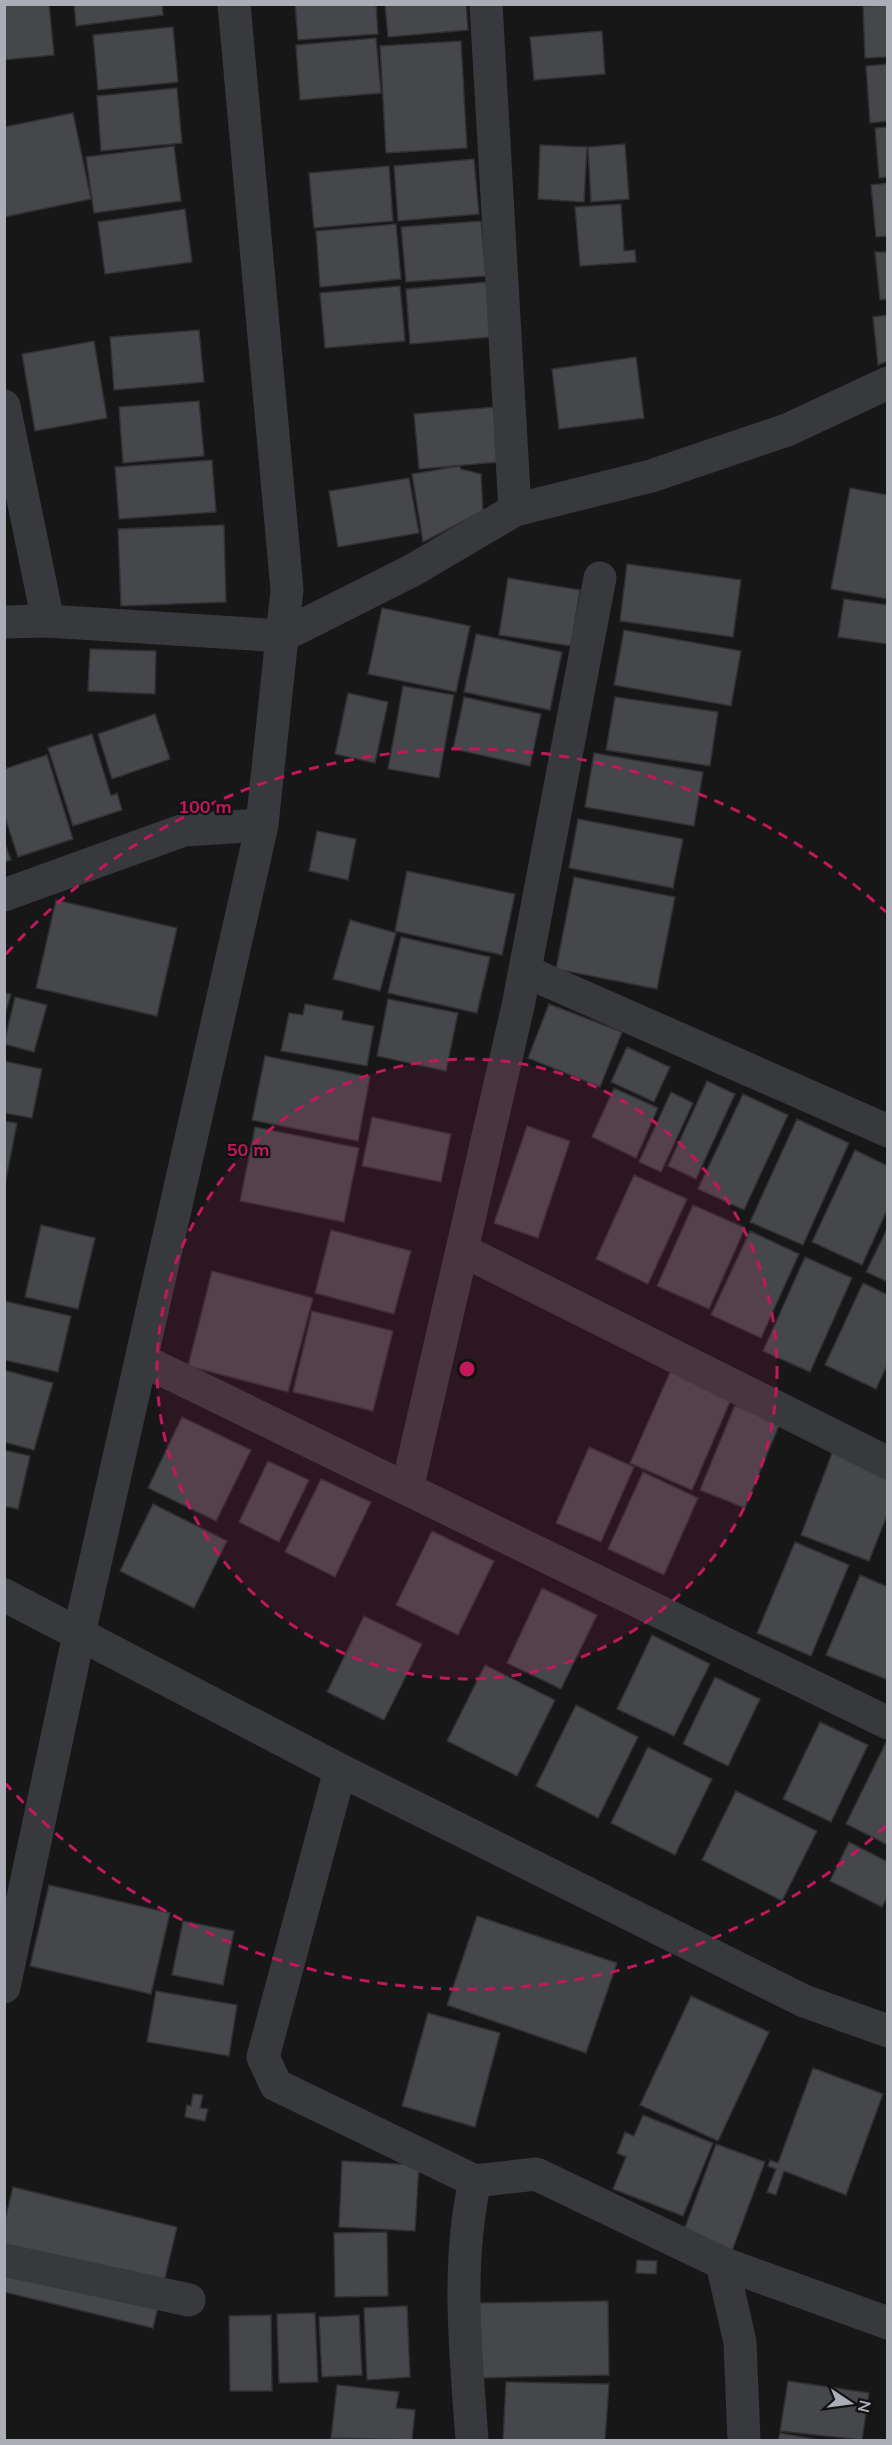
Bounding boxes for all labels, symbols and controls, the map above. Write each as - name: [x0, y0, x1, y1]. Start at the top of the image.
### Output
- text: 100 m: [178, 795, 232, 818]
- text: 50 m: [227, 1138, 269, 1161]
- centre of rings: [457, 1359, 477, 1379]
- north arrow: [820, 2373, 880, 2433]
- text: N: [854, 2398, 876, 2415]

